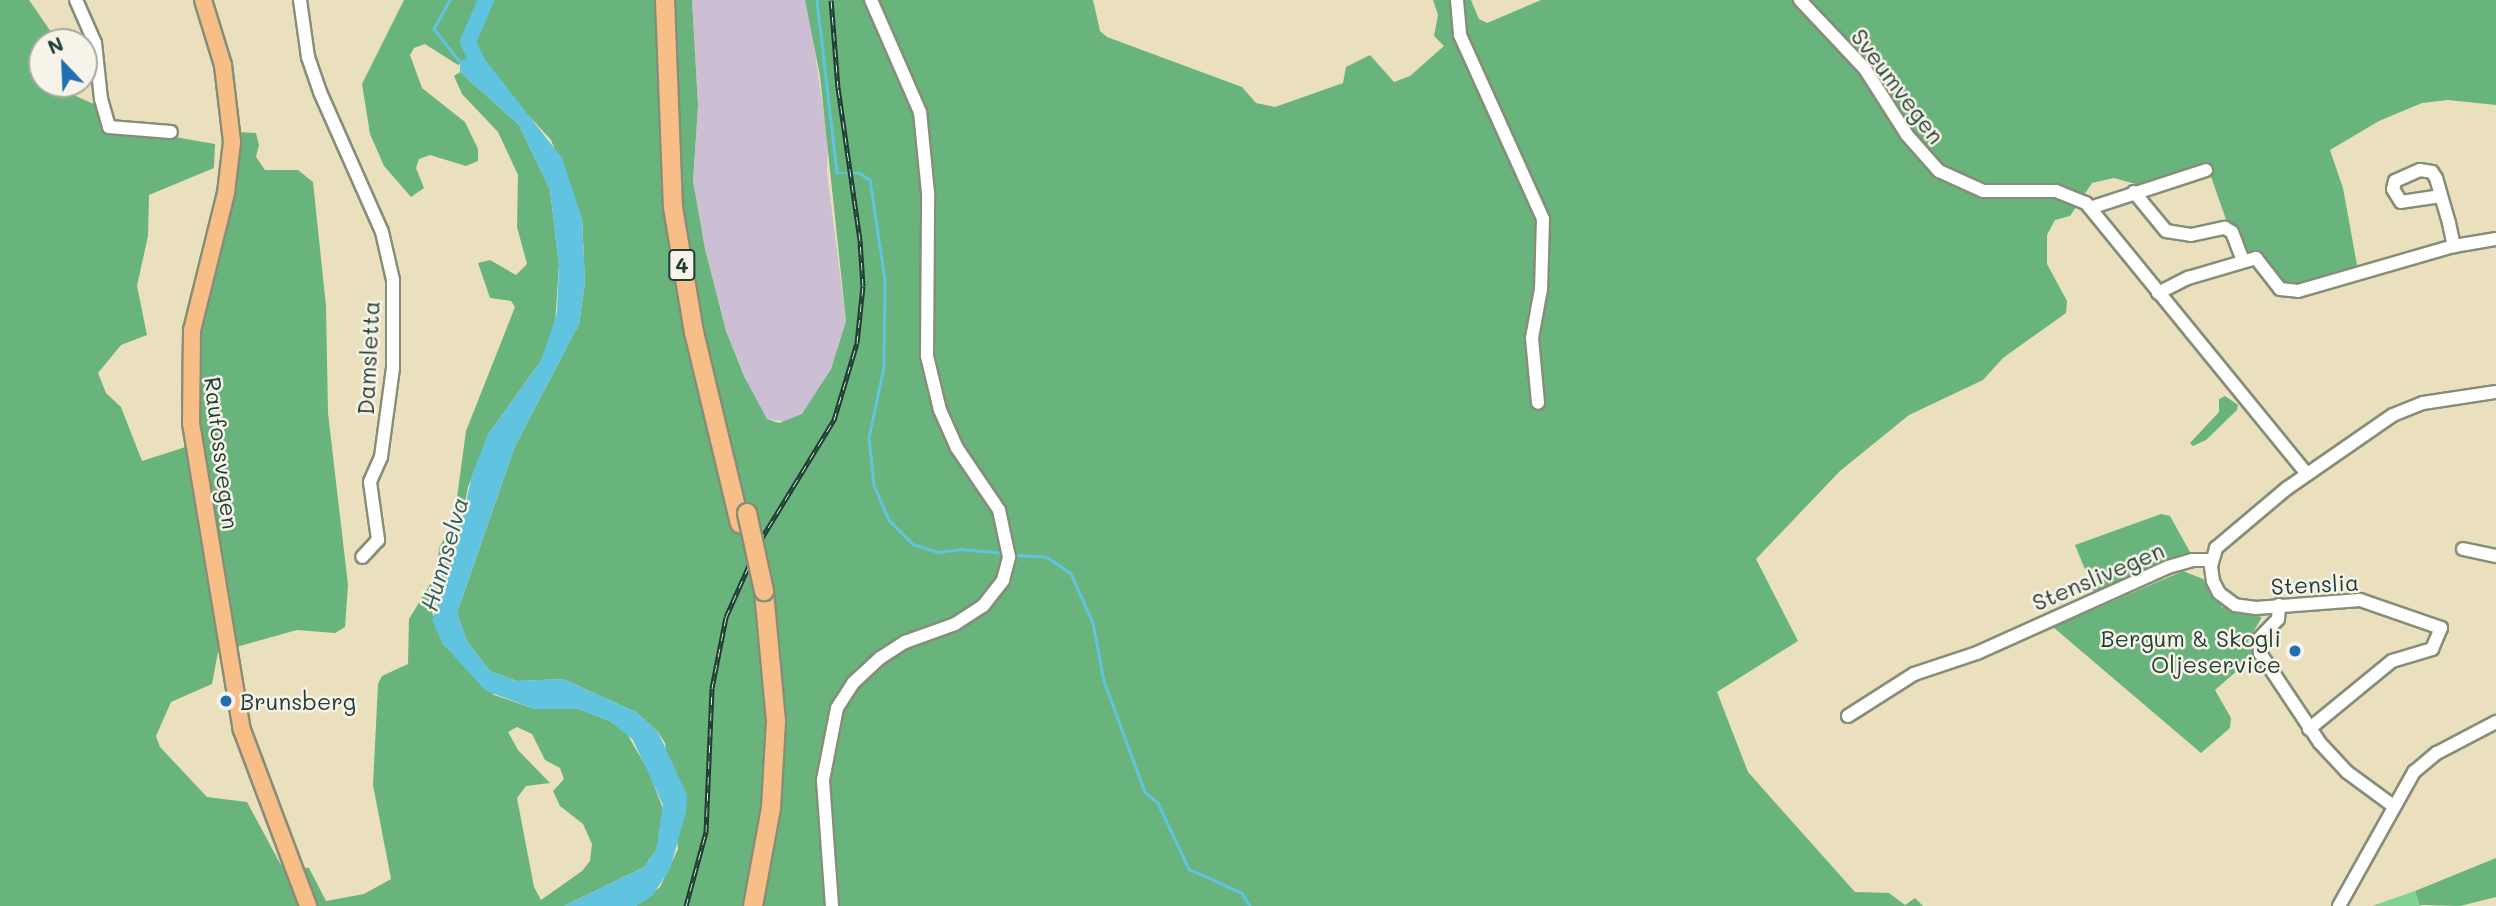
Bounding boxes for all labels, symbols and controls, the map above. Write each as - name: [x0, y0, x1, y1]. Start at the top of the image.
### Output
- street label: Sveumvegen: [1846, 23, 1950, 149]
- north arrow: [28, 28, 98, 98]
- text: N: [44, 31, 67, 59]
- road number: 4: [668, 247, 696, 282]
- street label: Damsletta: [351, 300, 385, 416]
- street label: Raufossvegen: [199, 375, 245, 531]
- water label: Hunnselva: [414, 494, 474, 614]
- street label: Stenslivegen: [2028, 536, 2168, 616]
- street label: Stenslia: [2270, 568, 2360, 600]
- place label: Bergum & Skogli Oljeservice: [2100, 624, 2281, 678]
- marker: Bergum & Skogli Oljeservice: [2287, 643, 2303, 659]
- place label: Brunsberg: [240, 687, 356, 715]
- marker: Brunsberg: [218, 693, 234, 709]

